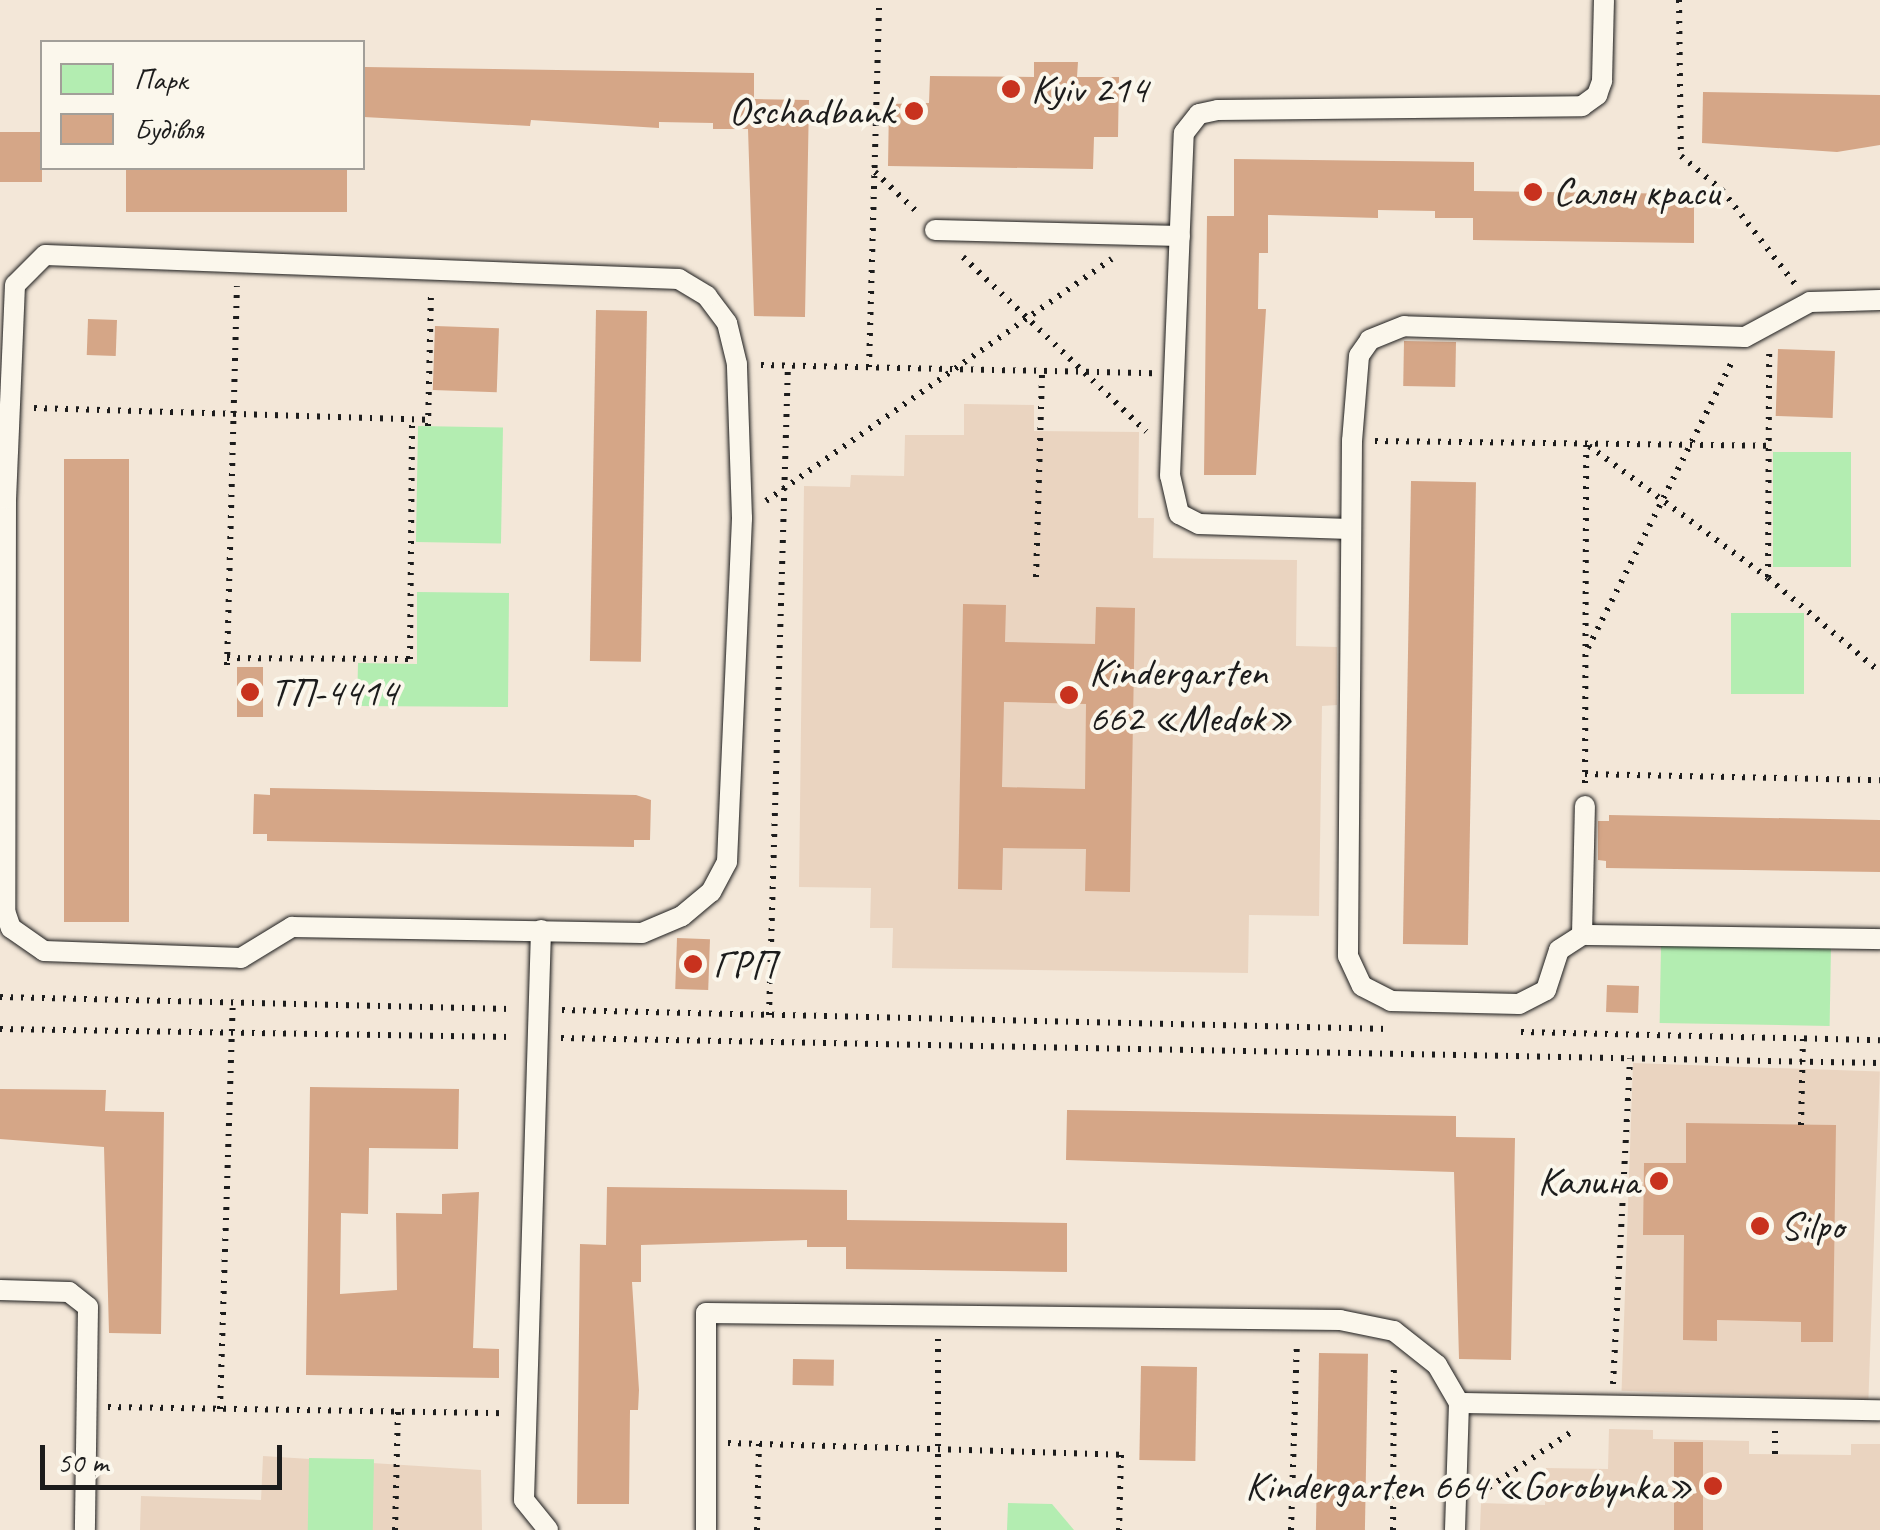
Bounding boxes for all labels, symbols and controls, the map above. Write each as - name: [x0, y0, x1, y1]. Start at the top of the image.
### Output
- legend: [40, 40, 365, 170]
- text: Парк: [134, 60, 188, 98]
- place label: Kyiv 214: [1031, 65, 1148, 113]
- marker: Kyiv 214: [1000, 78, 1022, 100]
- place label: Oschadbank: [729, 87, 894, 135]
- marker: Oschadbank: [903, 100, 925, 122]
- text: Будівля: [134, 110, 204, 148]
- place label: Салон краси: [1553, 168, 1725, 216]
- marker: Салон краси: [1522, 181, 1544, 203]
- place label: Kindergarten 662 «Medok»: [1089, 648, 1293, 742]
- place label: ТП-4414: [270, 668, 397, 716]
- marker: ТП-4414: [239, 681, 261, 703]
- marker: Kindergarten 662 «Medok»: [1058, 684, 1080, 706]
- place label: ГРП: [713, 940, 775, 988]
- marker: ГРП: [682, 953, 704, 975]
- place label: Калина: [1538, 1157, 1639, 1205]
- marker: Калина: [1648, 1170, 1670, 1192]
- place label: Silpo: [1780, 1202, 1844, 1250]
- marker: Silpo: [1749, 1215, 1771, 1237]
- scale bar: [45, 1425, 288, 1487]
- text: 50 m: [57, 1443, 108, 1481]
- place label: Kindergarten 664 «Gorobynka»: [1245, 1462, 1693, 1510]
- marker: Kindergarten 664 «Gorobynka»: [1702, 1475, 1724, 1497]

